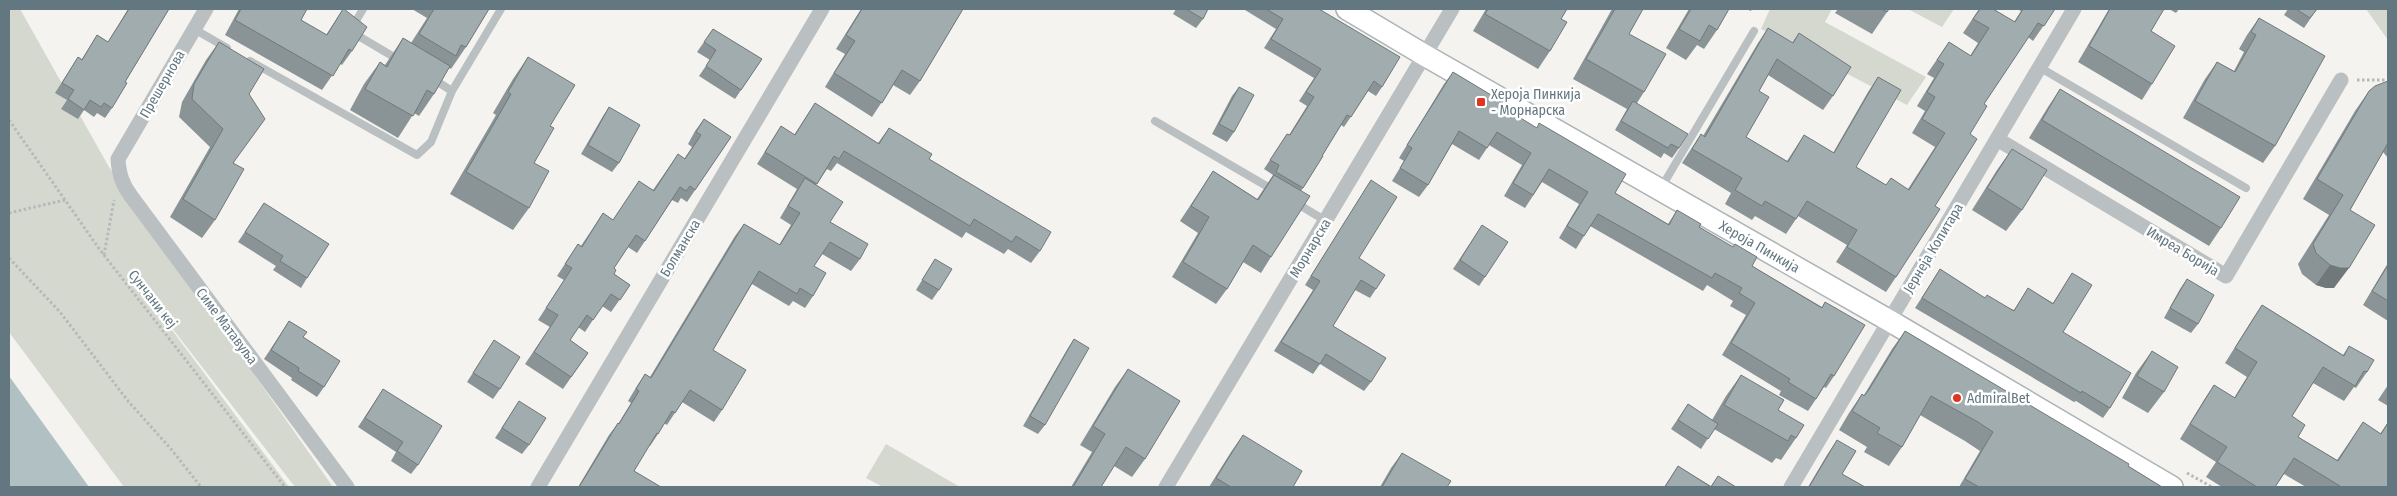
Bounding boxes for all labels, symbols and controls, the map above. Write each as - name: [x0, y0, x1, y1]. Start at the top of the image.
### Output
- street label: Прешернова: [136, 47, 189, 121]
- place label: Хероја Пинкија - Морнарска: [1491, 86, 1581, 119]
- marker: Хероја Пинкија - Морнарска: [1475, 96, 1487, 108]
- street label: Јернеја Копитара: [1900, 200, 1967, 296]
- street label: Болманска: [657, 216, 704, 280]
- street label: Морнарска: [1286, 216, 1335, 281]
- street label: Хероја Пинкија: [1716, 217, 1803, 277]
- street label: Имреа Борија: [2143, 223, 2222, 280]
- street label: Сунчани кеј: [125, 267, 181, 332]
- street label: Симе Матавуља: [192, 285, 261, 368]
- place label: AdmiralBet: [1967, 390, 2031, 407]
- marker: AdmiralBet: [1951, 392, 1963, 404]

